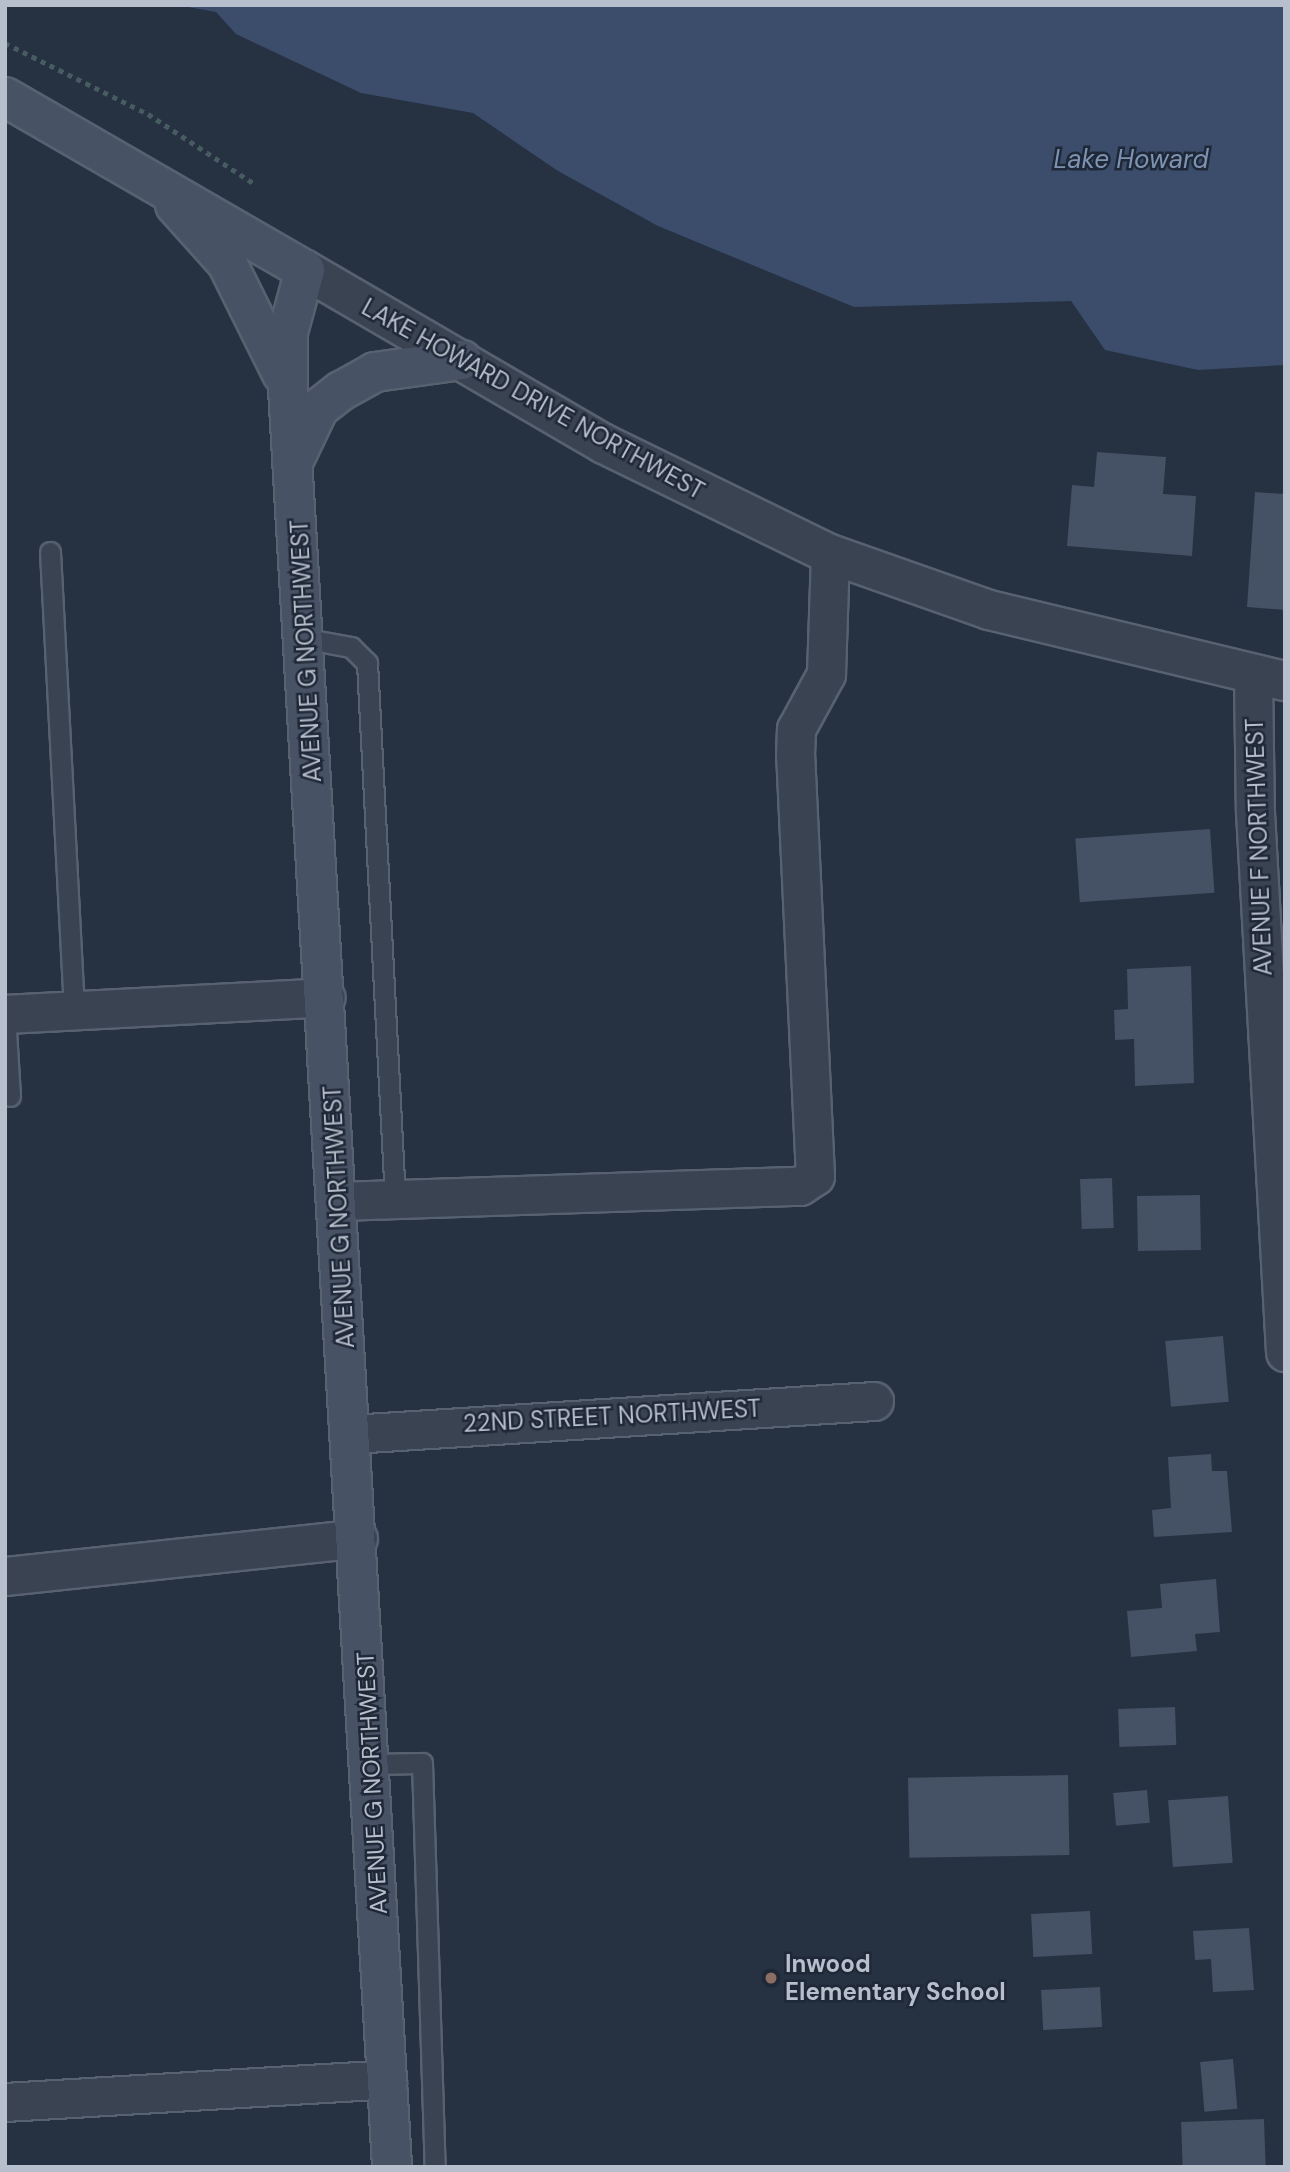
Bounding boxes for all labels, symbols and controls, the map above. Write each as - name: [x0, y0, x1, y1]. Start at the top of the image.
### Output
- water label: Lake Howard: [1053, 144, 1209, 176]
- street label: LAKE HOWARD DRIVE NORTHWEST: [357, 293, 709, 505]
- street label: AVENUE G NORTHWEST: [285, 519, 327, 783]
- street label: AVENUE F NORTHWEST: [1240, 718, 1278, 976]
- street label: AVENUE G NORTHWEST: [318, 1085, 360, 1349]
- street label: 22ND STREET NORTHWEST: [462, 1394, 762, 1438]
- street label: AVENUE G NORTHWEST: [351, 1651, 393, 1915]
- place label: Inwood Elementary School: [785, 1950, 1006, 2006]
- marker: Inwood Elementary School: [763, 1970, 779, 1986]

